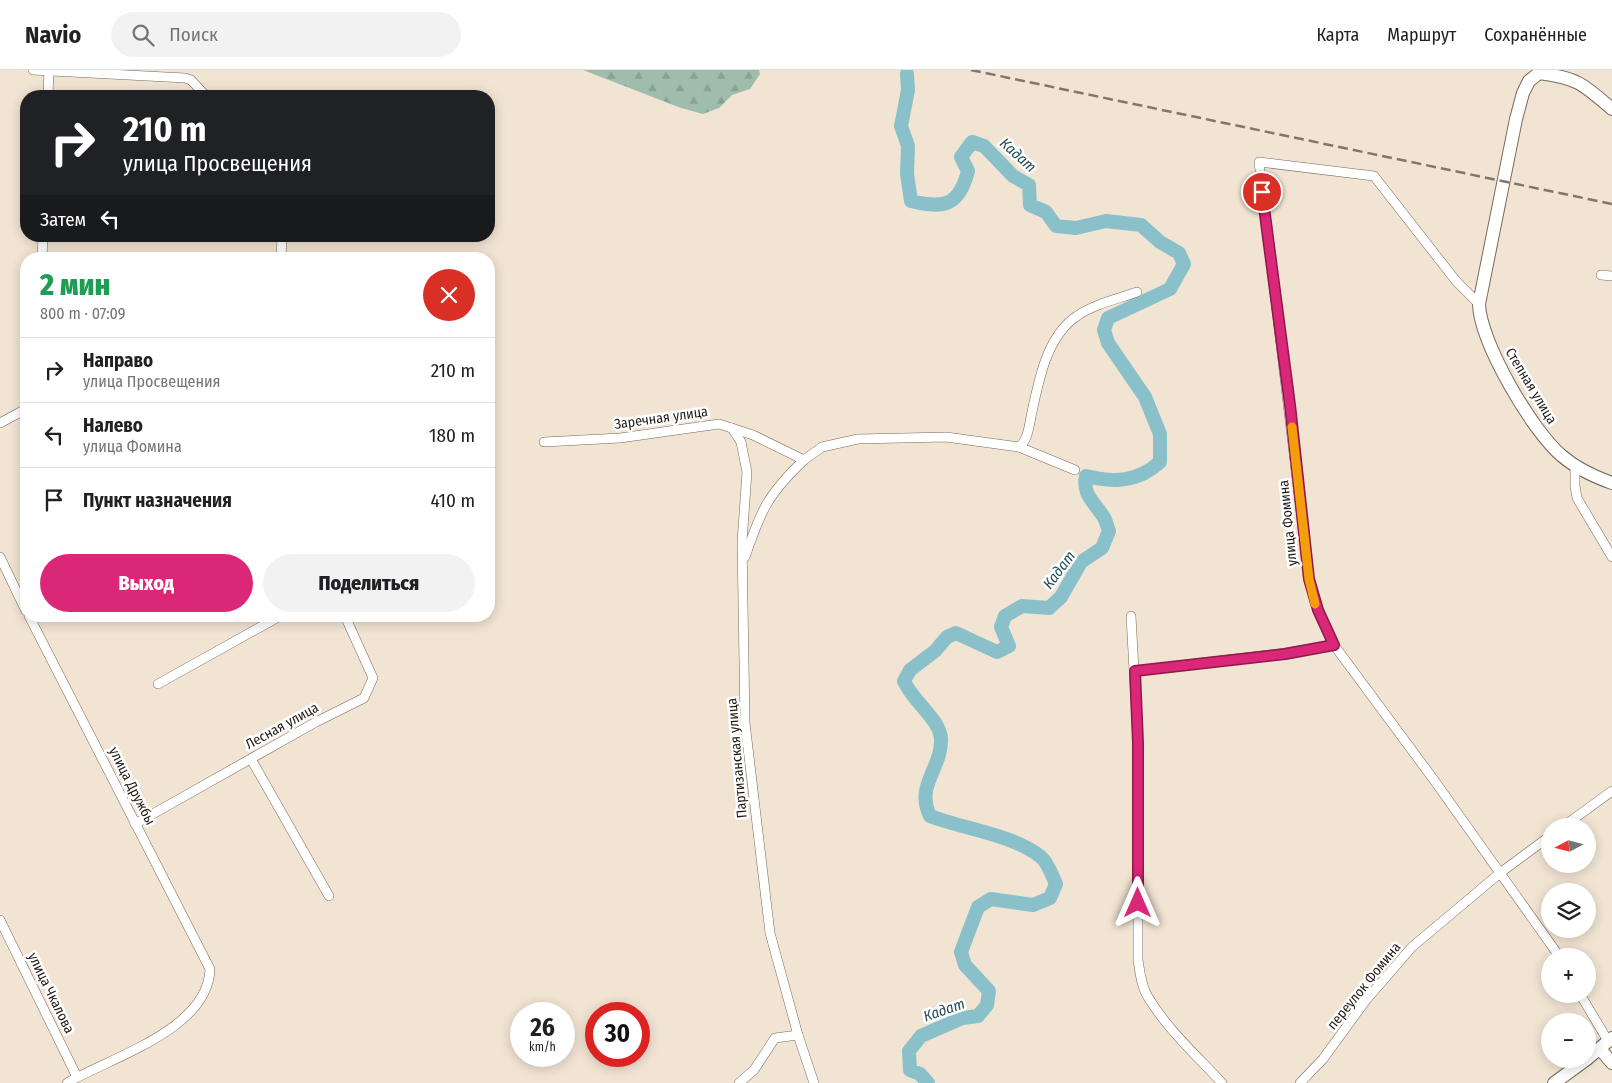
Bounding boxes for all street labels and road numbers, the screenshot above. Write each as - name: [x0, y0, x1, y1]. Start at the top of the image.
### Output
- street label: Степная улица: [1502, 345, 1560, 427]
- street label: Заречная улица: [613, 403, 709, 433]
- street label: улица Фомина: [1275, 479, 1301, 567]
- street label: Партизанская улица: [723, 697, 751, 819]
- street label: Лесная улица: [243, 699, 322, 753]
- street label: улица Дружбы: [105, 744, 159, 828]
- street label: переулок Фомина: [1324, 939, 1404, 1033]
- street label: улица Чкалова: [24, 950, 78, 1036]

